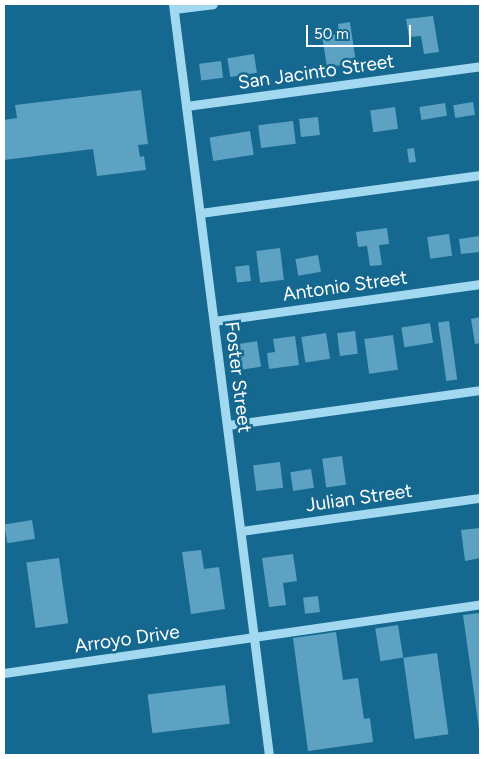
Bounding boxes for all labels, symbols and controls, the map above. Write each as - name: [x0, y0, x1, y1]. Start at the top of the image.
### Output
- scale bar: [309, 15, 414, 47]
- text: 50 m: [314, 25, 349, 43]
- street label: San Jacinto Street: [236, 50, 396, 94]
- street label: Antonio Street: [281, 266, 409, 306]
- street label: Foster Street: [220, 320, 256, 434]
- street label: Julian Street: [304, 479, 414, 517]
- street label: Arroyo Drive: [73, 620, 181, 658]

